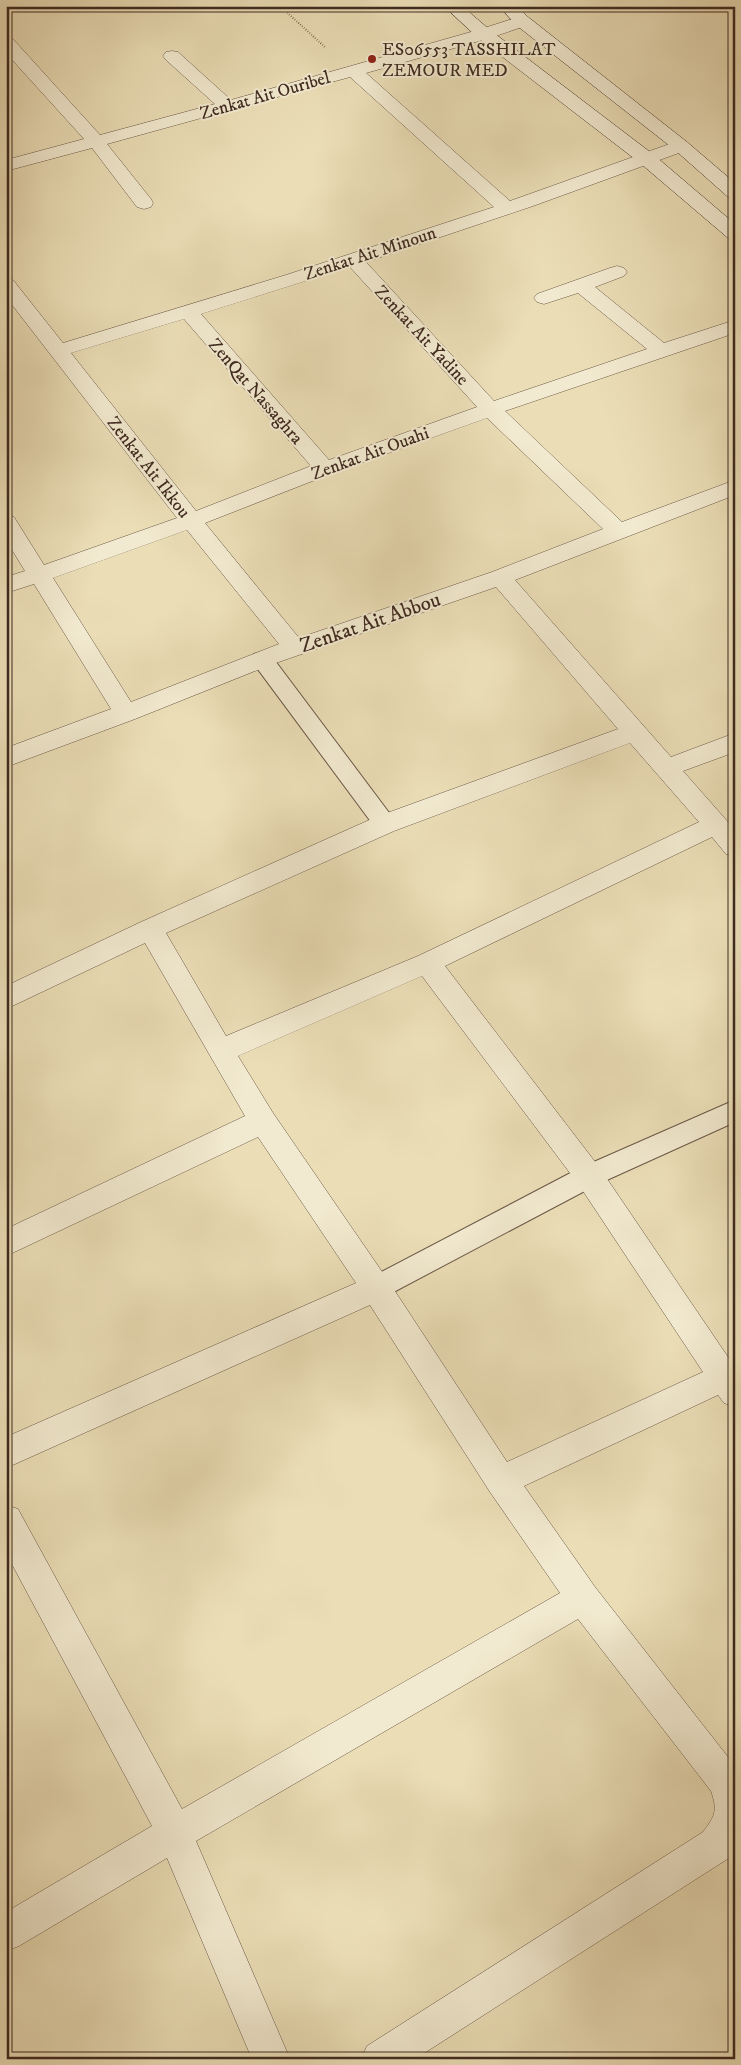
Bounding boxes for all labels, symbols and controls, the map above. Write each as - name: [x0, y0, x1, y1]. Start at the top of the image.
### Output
- place label: ES06553 TASSHILAT ZEMOUR MED: [382, 39, 556, 82]
- marker: ES06553 TASSHILAT ZEMOUR MED: [366, 53, 378, 65]
- street label: Zenkat Ait Ouribel: [198, 67, 333, 125]
- street label: Zenkat Ait Minoun: [301, 222, 440, 286]
- street label: Zenkat Ait Yadine: [369, 281, 473, 390]
- street label: ZenQat Nassaghra: [203, 334, 307, 449]
- street label: Zenkat Ait Ikkou: [102, 412, 195, 523]
- street label: Zenkat Ait Ouahi: [309, 422, 432, 485]
- street label: Zenkat Ait Abbou: [297, 587, 444, 659]

